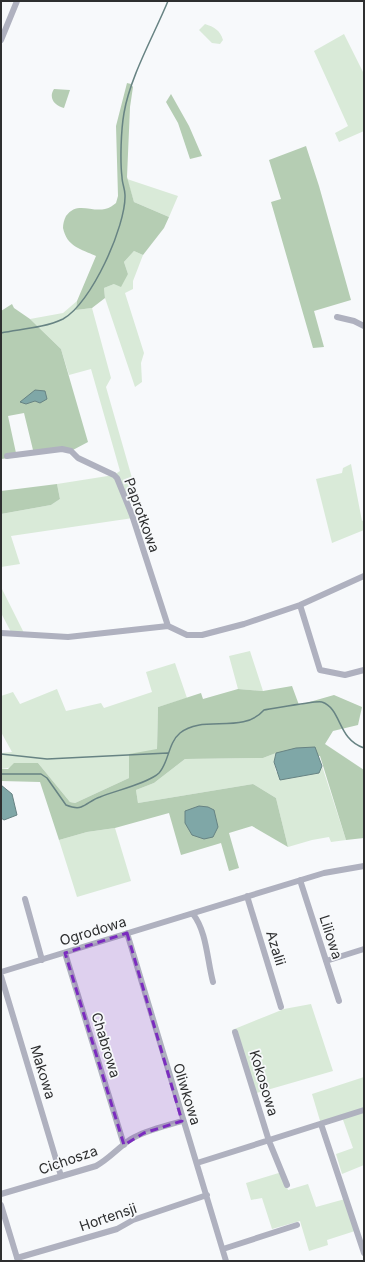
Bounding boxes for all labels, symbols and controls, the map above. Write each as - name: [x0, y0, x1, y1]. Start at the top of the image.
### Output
- street label: Paprotkowa: [121, 475, 164, 554]
- street label: Ogrodowa: [57, 912, 128, 949]
- street label: Liliowa: [316, 913, 347, 961]
- street label: Azalii: [263, 928, 290, 967]
- street label: Chabrowa: [88, 1010, 124, 1080]
- street label: Makowa: [27, 1043, 60, 1101]
- street label: Kokosowa: [246, 1048, 283, 1118]
- street label: Oliwkowa: [170, 1061, 205, 1127]
- street label: Cichosza: [36, 1142, 100, 1178]
- street label: Hortensji: [77, 1199, 139, 1234]

